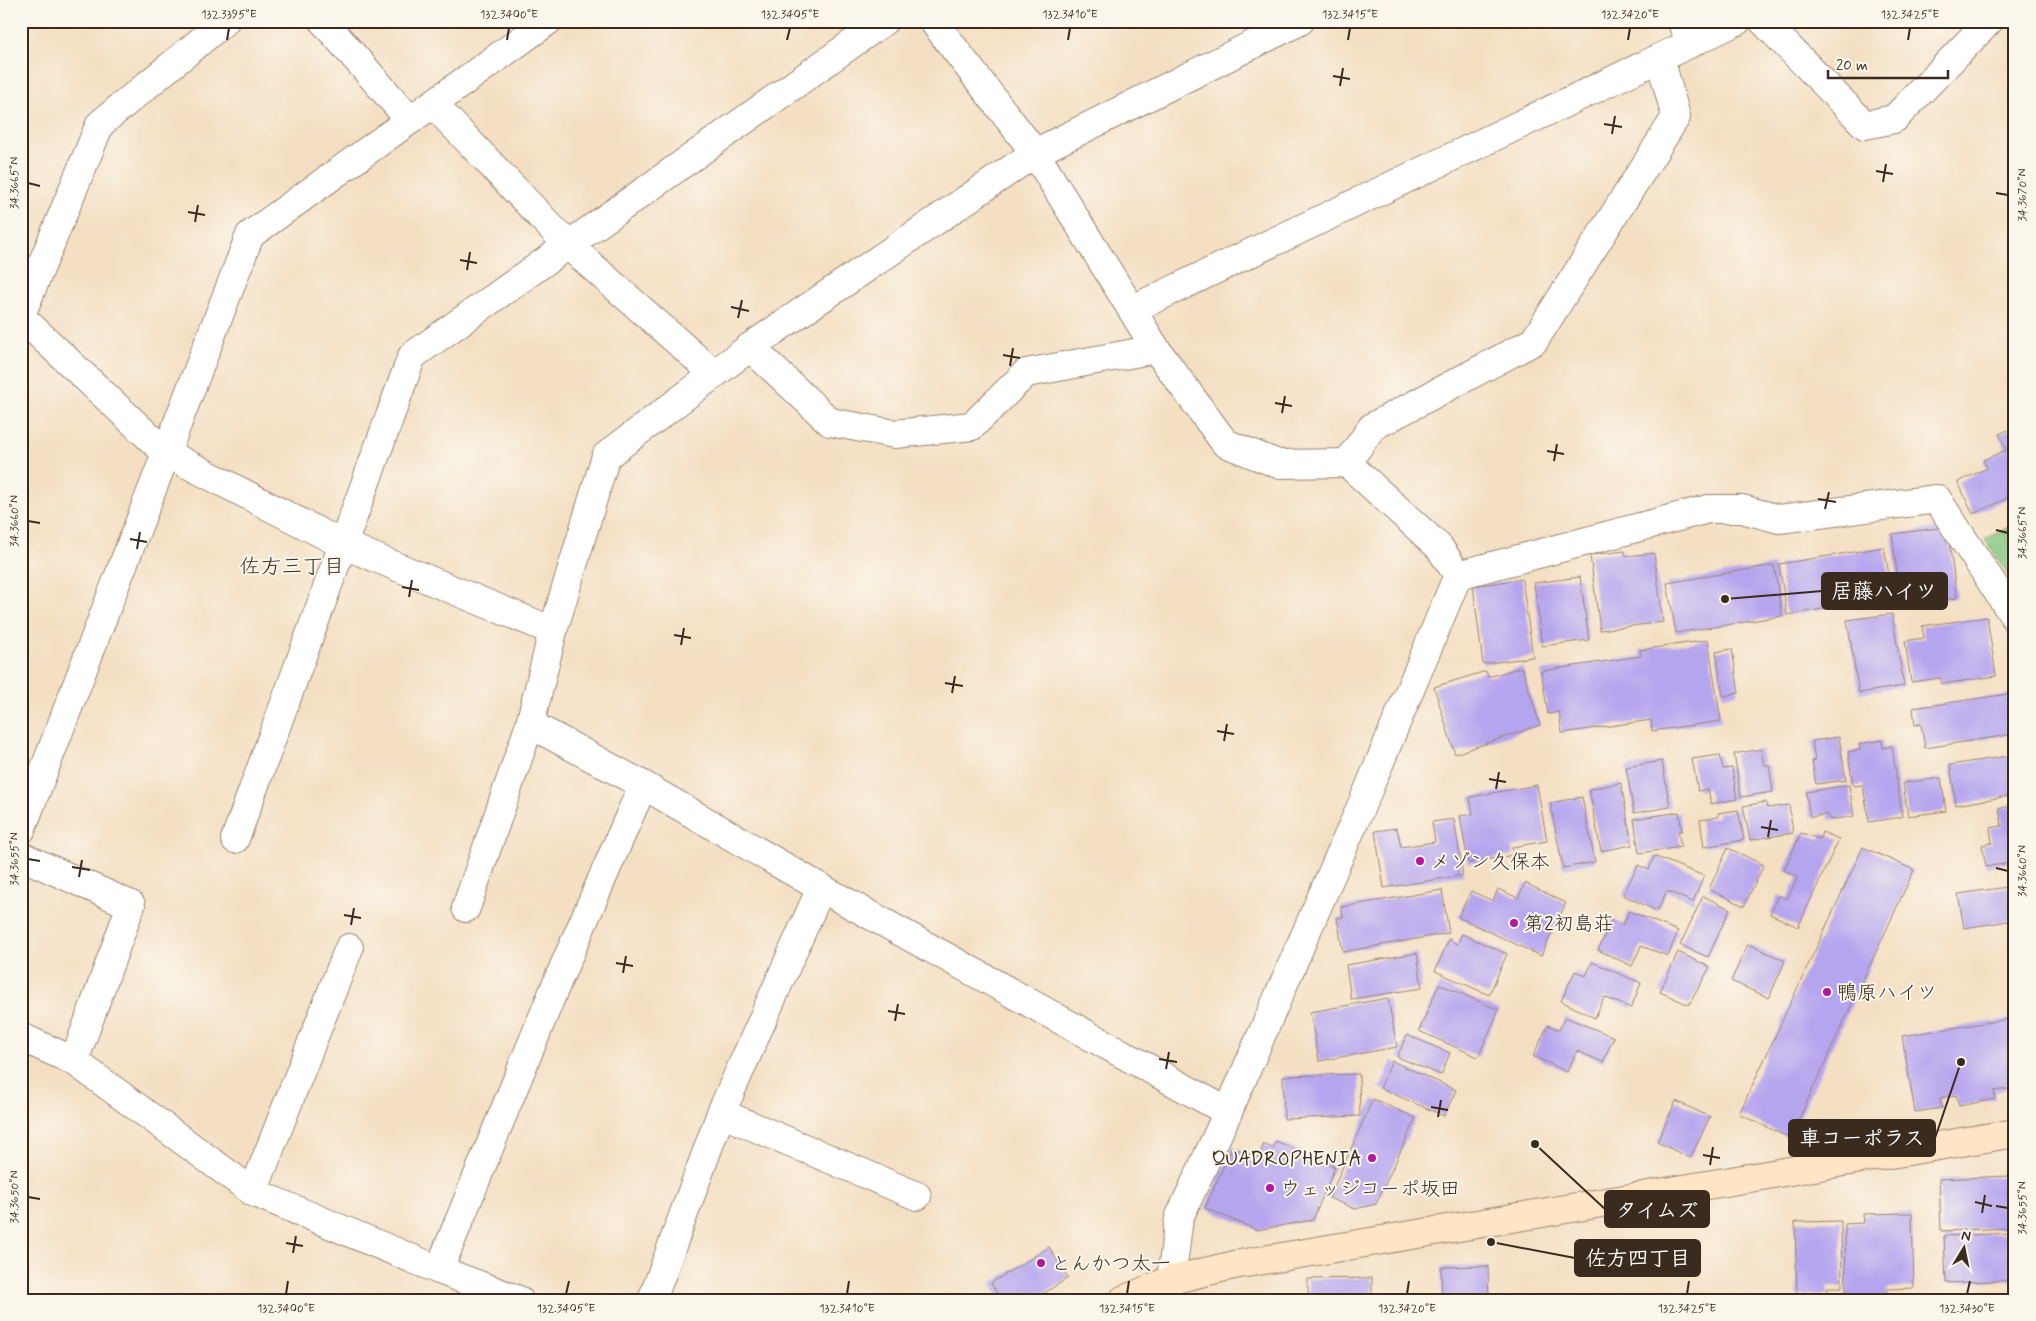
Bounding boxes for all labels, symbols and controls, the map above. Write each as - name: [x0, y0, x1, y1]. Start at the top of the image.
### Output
- text: 132.3395°E: [201, 7, 257, 23]
- text: 132.3400°E: [480, 7, 538, 23]
- text: 132.3405°E: [761, 7, 819, 23]
- text: 132.3410°E: [1042, 7, 1098, 23]
- text: 132.3415°E: [1322, 7, 1378, 23]
- text: 132.3420°E: [1601, 7, 1659, 23]
- text: 132.3425°E: [1881, 7, 1939, 23]
- scale bar: [1828, 48, 1948, 80]
- text: 20 m: [1836, 56, 1868, 76]
- text: 34.3665°N: [7, 157, 23, 209]
- text: 34.3670°N: [2015, 168, 2031, 222]
- text: 34.3660°N: [7, 495, 23, 547]
- text: 34.3665°N: [2015, 507, 2031, 559]
- district label: 佐方三丁目: [240, 553, 345, 581]
- callout: 居藤ハイツ: [1822, 573, 1947, 609]
- text: 居藤ハイツ: [1832, 578, 1937, 606]
- text: 34.3655°N: [7, 832, 23, 886]
- text: 34.3660°N: [2015, 845, 2031, 897]
- place label: メゾン久保本: [1430, 849, 1550, 876]
- marker: メゾン久保本: [1414, 855, 1426, 867]
- place label: 第2初島荘: [1524, 911, 1614, 938]
- marker: 第2初島荘: [1508, 917, 1520, 929]
- place label: 鴨原ハイツ: [1837, 980, 1937, 1007]
- marker: 鴨原ハイツ: [1821, 986, 1833, 998]
- callout: 車コーポラス: [1789, 1120, 1935, 1156]
- text: 車コーポラス: [1799, 1125, 1925, 1153]
- place label: QUADROPHENIA: [1211, 1146, 1362, 1173]
- marker: QUADROPHENIA: [1366, 1152, 1378, 1164]
- text: 34.3650°N: [7, 1170, 23, 1224]
- place label: ウェッジコーポ坂田: [1280, 1176, 1460, 1203]
- text: 34.3655°N: [2015, 1181, 2031, 1235]
- marker: ウェッジコーポ坂田: [1264, 1182, 1276, 1194]
- callout: タイムズ: [1605, 1191, 1709, 1227]
- text: タイムズ: [1616, 1197, 1698, 1225]
- north arrow: [1938, 1224, 1988, 1274]
- text: N: [1960, 1227, 1972, 1246]
- callout: 佐方四丁目: [1575, 1240, 1700, 1276]
- text: 佐方四丁目: [1586, 1245, 1691, 1273]
- place label: とんかつ太一: [1051, 1251, 1171, 1278]
- marker: とんかつ太一: [1035, 1257, 1047, 1269]
- text: 132.3400°E: [257, 1301, 315, 1317]
- text: 132.3405°E: [537, 1301, 595, 1317]
- text: 132.3410°E: [819, 1301, 875, 1317]
- text: 132.3415°E: [1099, 1301, 1155, 1317]
- text: 132.3420°E: [1378, 1301, 1436, 1317]
- text: 132.3425°E: [1658, 1301, 1716, 1317]
- text: 132.3430°E: [1939, 1301, 1995, 1317]

